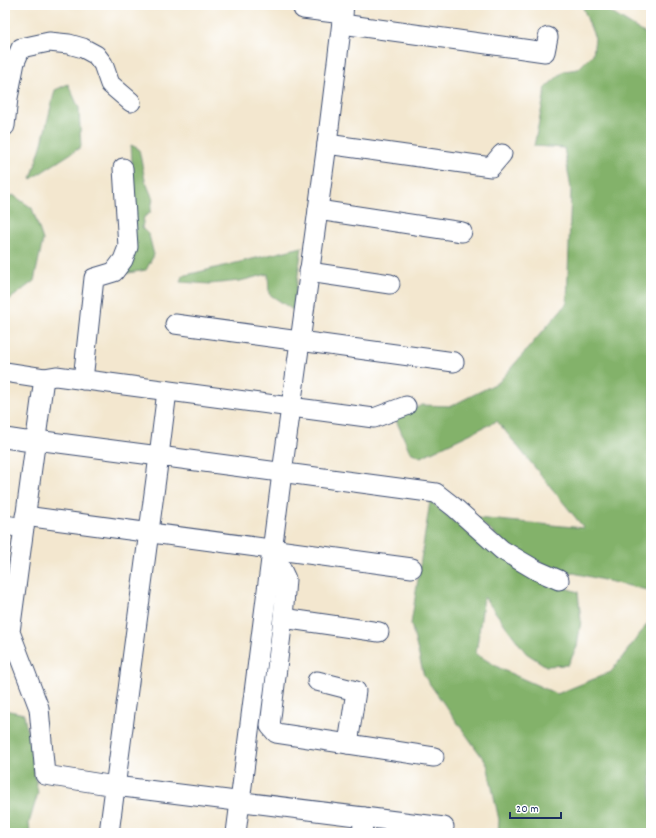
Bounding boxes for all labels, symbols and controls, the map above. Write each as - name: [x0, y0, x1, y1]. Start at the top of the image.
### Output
- scale bar: [510, 794, 561, 820]
- text: 20 m: [516, 801, 539, 818]

